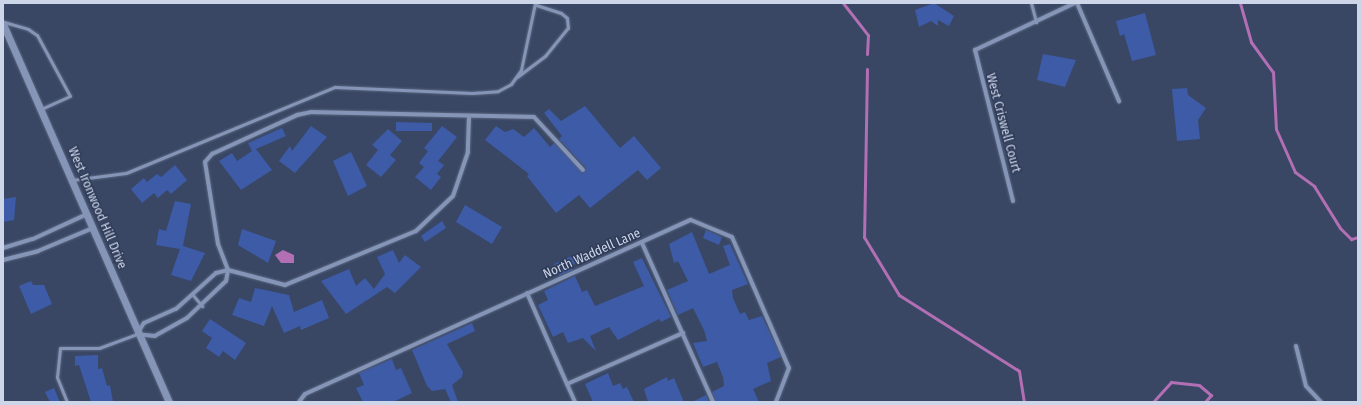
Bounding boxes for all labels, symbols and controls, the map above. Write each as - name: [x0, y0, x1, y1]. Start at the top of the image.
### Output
- street label: West Criswell Court: [982, 72, 1024, 174]
- street label: West Ironwood Hill Drive: [64, 145, 130, 271]
- street label: North Waddell Lane: [541, 226, 643, 282]

